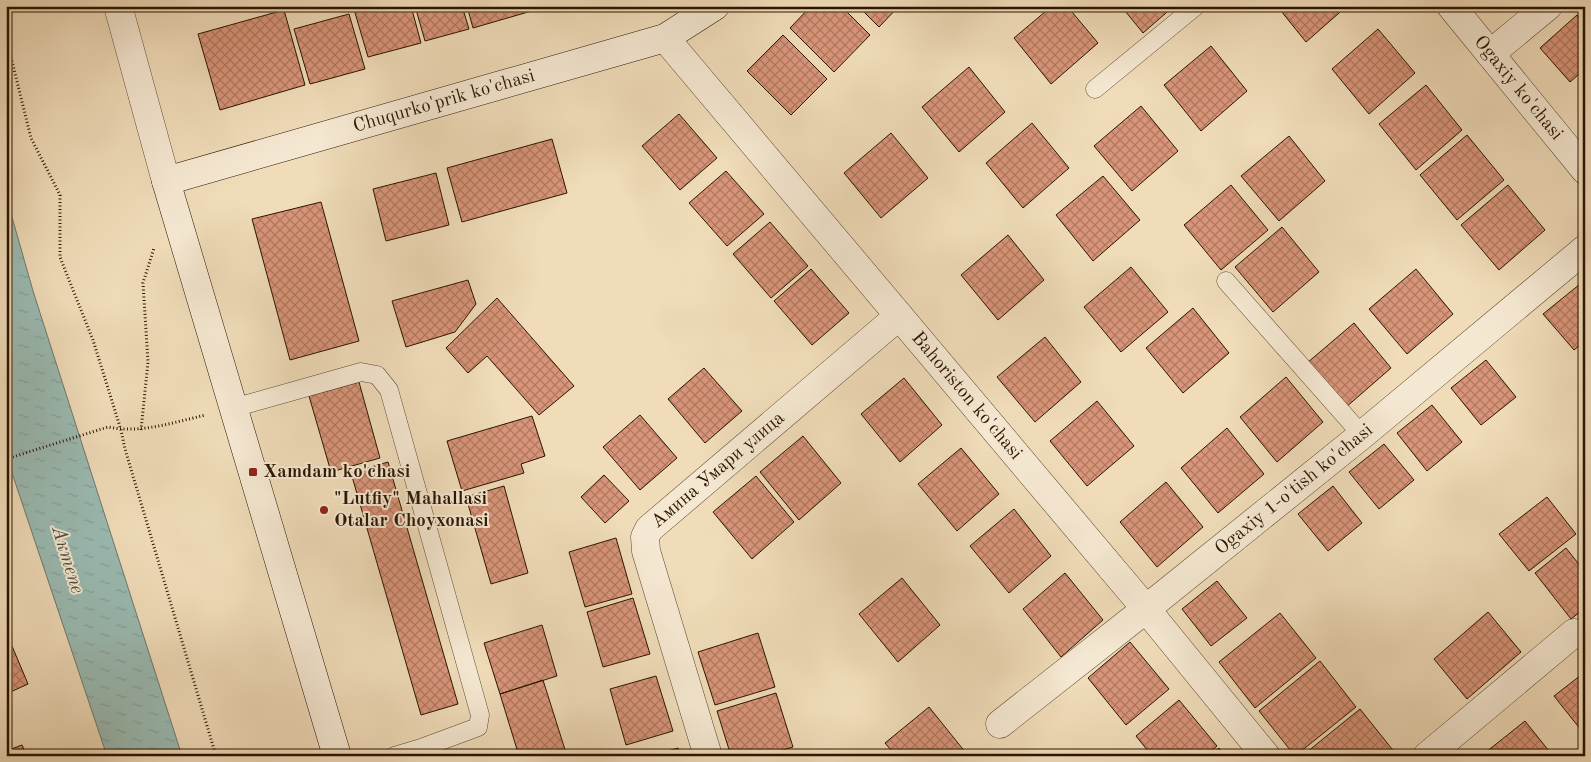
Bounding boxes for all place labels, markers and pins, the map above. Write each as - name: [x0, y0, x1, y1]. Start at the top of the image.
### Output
- place label: Xamdam ko'chasi: [263, 463, 411, 482]
- marker: Xamdam ko'chasi: [247, 466, 259, 478]
- place label: "Lutfiy" Mahallasi Otalar Choyxonasi: [334, 490, 489, 531]
- marker: "Lutfiy" Mahallasi Otalar Choyxonasi: [318, 504, 330, 516]

